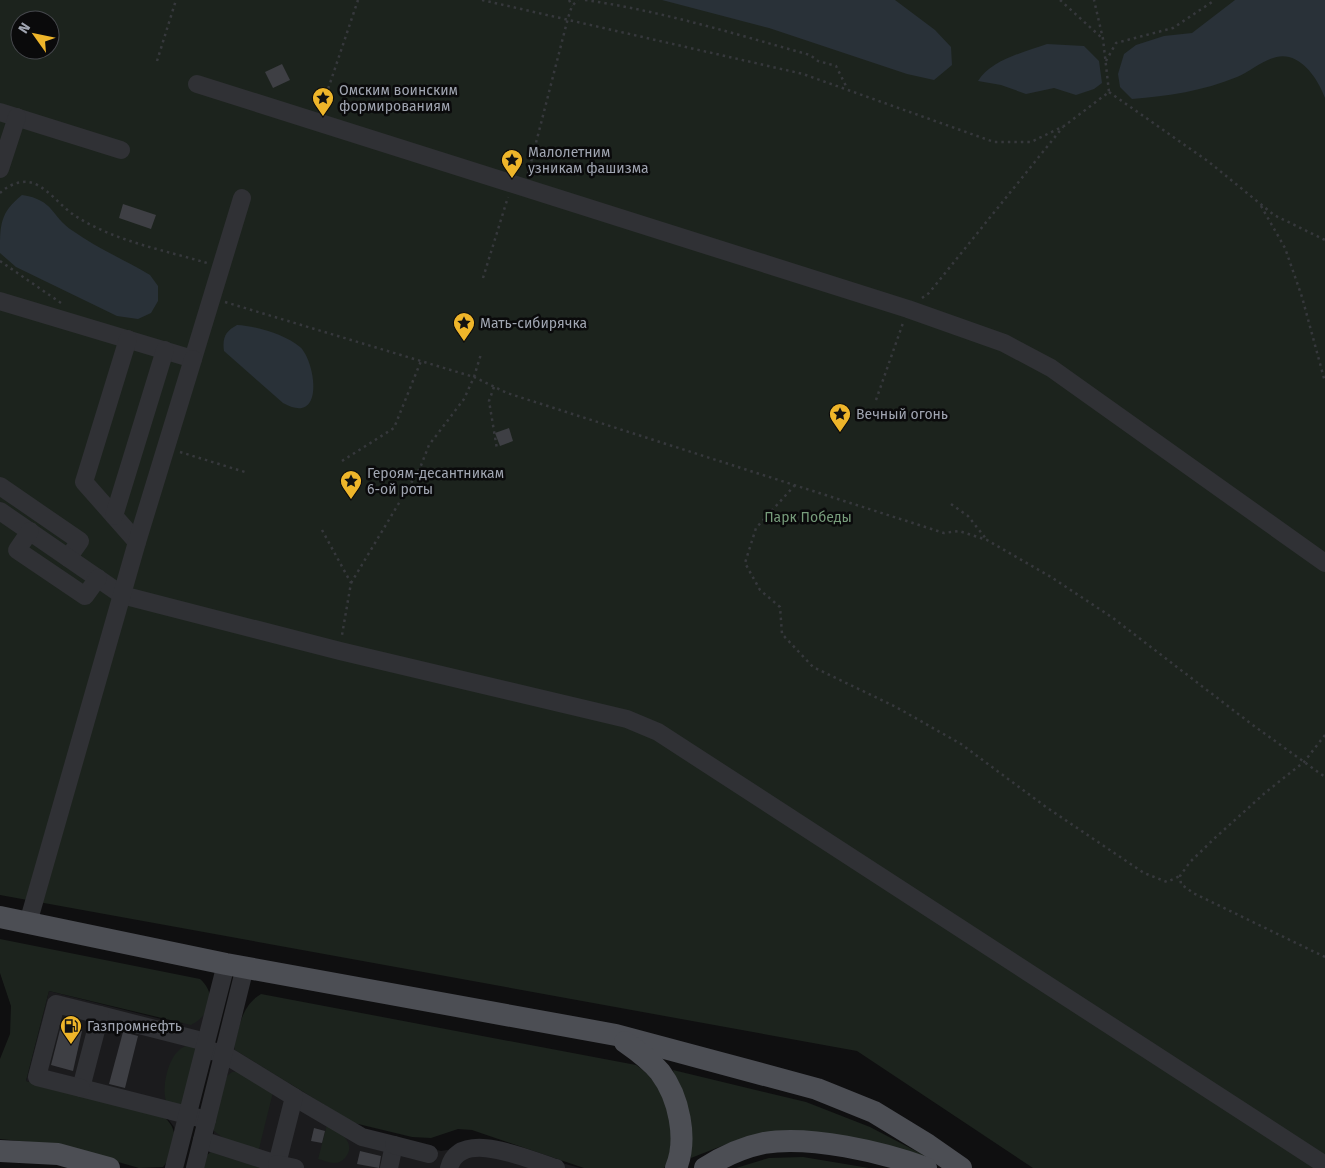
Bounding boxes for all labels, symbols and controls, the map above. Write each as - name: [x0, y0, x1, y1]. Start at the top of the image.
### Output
- north arrow: [10, 10, 60, 60]
- text: N: [15, 20, 34, 37]
- place label: Омским воинским формированиям: [339, 82, 458, 115]
- place icon: Омским воинским формированиям: [311, 86, 335, 117]
- place label: Малолетним узникам фашизма: [528, 144, 649, 177]
- place icon: Малолетним узникам фашизма: [500, 148, 524, 179]
- place icon: Мать-сибирячка: [452, 311, 476, 342]
- place label: Мать-сибирячка: [480, 315, 587, 332]
- place icon: Вечный огонь: [828, 402, 852, 433]
- place label: Вечный огонь: [856, 406, 948, 423]
- place label: Героям-десантникам 6-ой роты: [367, 465, 504, 498]
- place icon: Героям-десантникам 6-ой роты: [339, 469, 363, 500]
- park label: Парк Победы: [764, 509, 852, 526]
- fuel station icon: Газпромнефть: [59, 1014, 83, 1045]
- place label: Газпромнефть: [87, 1018, 182, 1035]

